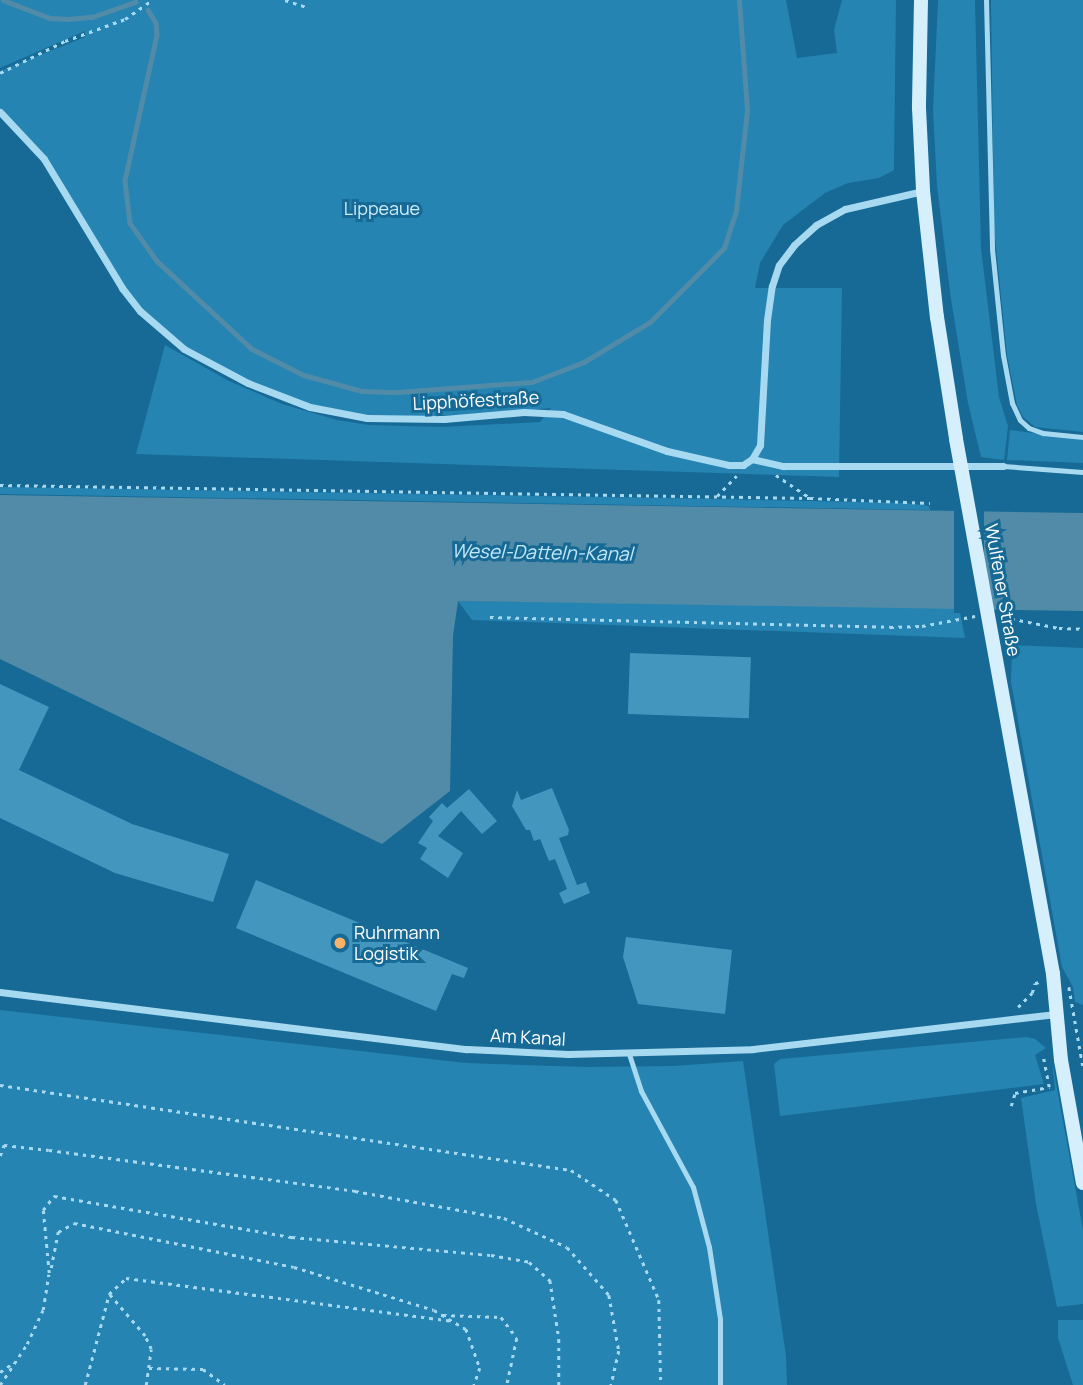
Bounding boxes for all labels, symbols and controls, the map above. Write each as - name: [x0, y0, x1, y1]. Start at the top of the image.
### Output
- park label: Lippeaue: [344, 197, 420, 219]
- street label: Lipphöfestraße: [412, 386, 540, 414]
- street label: Wulfener Straße: [981, 522, 1025, 658]
- water label: Wesel-Datteln-Kanal: [451, 540, 633, 566]
- place label: Ruhrmann Logistik: [354, 922, 440, 964]
- marker: Ruhrmann Logistik: [332, 935, 348, 951]
- street label: Am Kanal: [490, 1024, 566, 1050]

